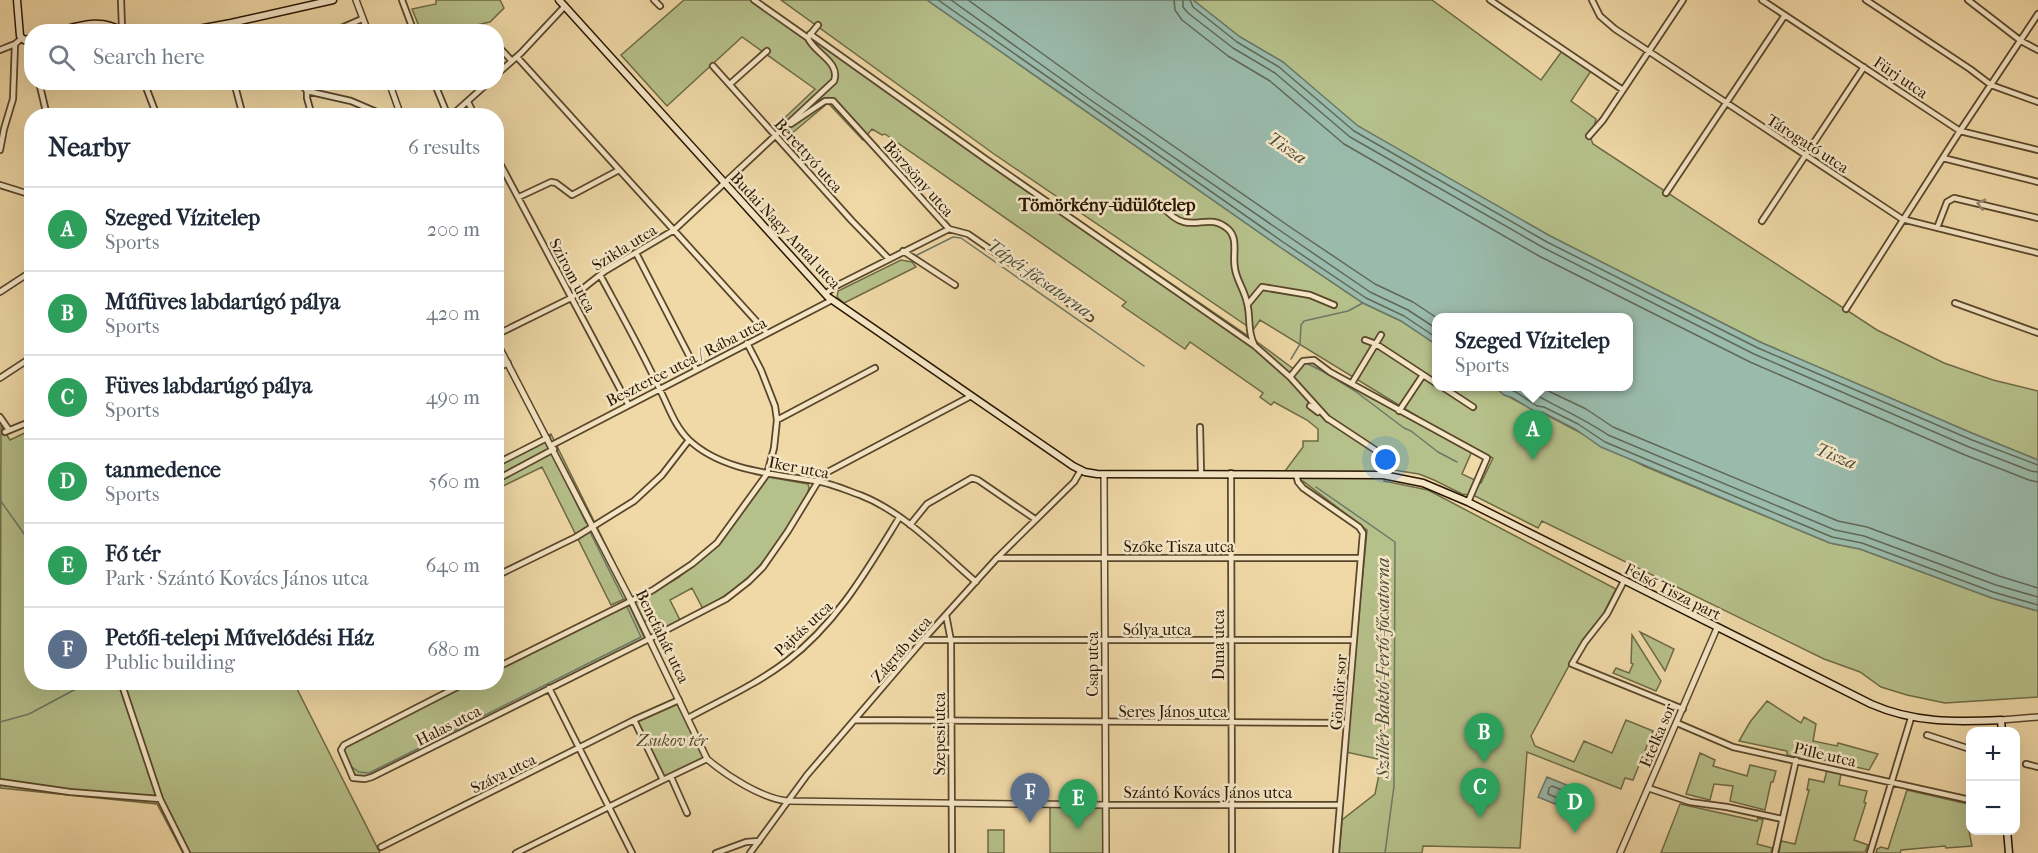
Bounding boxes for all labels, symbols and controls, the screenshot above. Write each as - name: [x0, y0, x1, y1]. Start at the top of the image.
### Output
- search box: [24, 24, 504, 90]
- icon: search: [45, 41, 78, 74]
- text: Search here: [93, 44, 205, 70]
- street label: Fürj utca: [1870, 52, 1932, 103]
- street label: Tárogató utca: [1763, 110, 1853, 177]
- street label: Berettyó utca: [770, 114, 847, 197]
- water label: Tisza: [1263, 128, 1310, 169]
- text: Nearby: [48, 132, 130, 163]
- text: 6 results: [408, 136, 480, 159]
- street label: Börzsöny utca: [879, 136, 958, 221]
- street label: Budai Nagy Antal utca: [726, 168, 845, 293]
- district label: Tömörkény-üdülőtelep: [1018, 195, 1196, 216]
- one-way arrow: [1976, 199, 1986, 212]
- text: Szeged Vízitelep: [105, 205, 260, 231]
- text: A: [61, 218, 74, 241]
- text: 200 m: [427, 218, 480, 241]
- street label: Szikla utca: [588, 220, 661, 275]
- text: Sports: [105, 231, 159, 254]
- street label: Szirom utca: [545, 235, 600, 316]
- water label: Tápéi-főcsatorna: [983, 235, 1095, 322]
- text: Műfüves labdarúgó pálya: [105, 289, 340, 315]
- text: B: [61, 302, 74, 325]
- text: 420 m: [426, 302, 480, 325]
- street label: Beszterce utca / Rába utca: [603, 312, 770, 410]
- popup: [1432, 313, 1633, 391]
- text: Sports: [105, 315, 159, 338]
- text: Szeged Vízitelep: [1455, 328, 1610, 354]
- text: Sports: [1455, 354, 1509, 377]
- text: Füves labdarúgó pálya: [105, 373, 312, 399]
- text: C: [61, 386, 74, 409]
- text: 490 m: [426, 386, 480, 409]
- text: Sports: [105, 399, 159, 422]
- pin: A: [1514, 410, 1552, 460]
- water label: Tisza: [1812, 439, 1859, 474]
- your location: [1371, 445, 1400, 474]
- street label: Iker utca: [767, 452, 832, 483]
- text: tanmedence: [105, 457, 221, 483]
- text: D: [60, 470, 75, 493]
- text: 560 m: [429, 470, 480, 493]
- text: Sports: [105, 483, 159, 506]
- street label: Szőke Tisza utca: [1124, 537, 1235, 556]
- text: Fő tér: [105, 541, 161, 567]
- text: E: [61, 554, 74, 577]
- text: 640 m: [425, 554, 480, 577]
- water label: Szillér-Baktó-Fertő-főcsatorna: [1373, 558, 1394, 779]
- street label: Felső Tisza part: [1621, 559, 1725, 624]
- text: Park · Szántó Kovács János utca: [105, 567, 368, 590]
- street label: Bencfahát utca: [632, 586, 694, 687]
- street label: Pajtás utca: [770, 596, 837, 660]
- street label: Duna utca: [1209, 609, 1228, 680]
- street label: Zágráb utca: [867, 612, 936, 687]
- street label: Sólya utca: [1123, 620, 1192, 639]
- text: Petőfi-telepi Művelődési Ház: [105, 625, 374, 651]
- street label: Csap utca: [1083, 631, 1102, 697]
- text: F: [62, 638, 73, 661]
- text: 680 m: [427, 638, 480, 661]
- text: Public building: [105, 651, 235, 674]
- street label: Göndör sor: [1326, 653, 1351, 731]
- street label: Szepesi utca: [930, 692, 949, 776]
- street label: Etelka sor: [1636, 700, 1679, 770]
- street label: Halas utca: [413, 701, 484, 750]
- street label: Seres János utca: [1118, 702, 1228, 721]
- pin: B: [1464, 714, 1504, 763]
- map controls: [1966, 727, 2020, 835]
- button: +: [1966, 727, 2020, 781]
- park label: Zsukov tér: [636, 731, 709, 750]
- street label: Pille utca: [1792, 738, 1859, 771]
- street label: Száva utca: [467, 749, 540, 797]
- pin: C: [1460, 768, 1500, 818]
- pin: F: [1010, 774, 1050, 823]
- pin: E: [1058, 780, 1098, 829]
- button: −: [1966, 781, 2020, 835]
- street label: Szántó Kovács János utca: [1124, 783, 1293, 802]
- pin: D: [1556, 784, 1594, 833]

